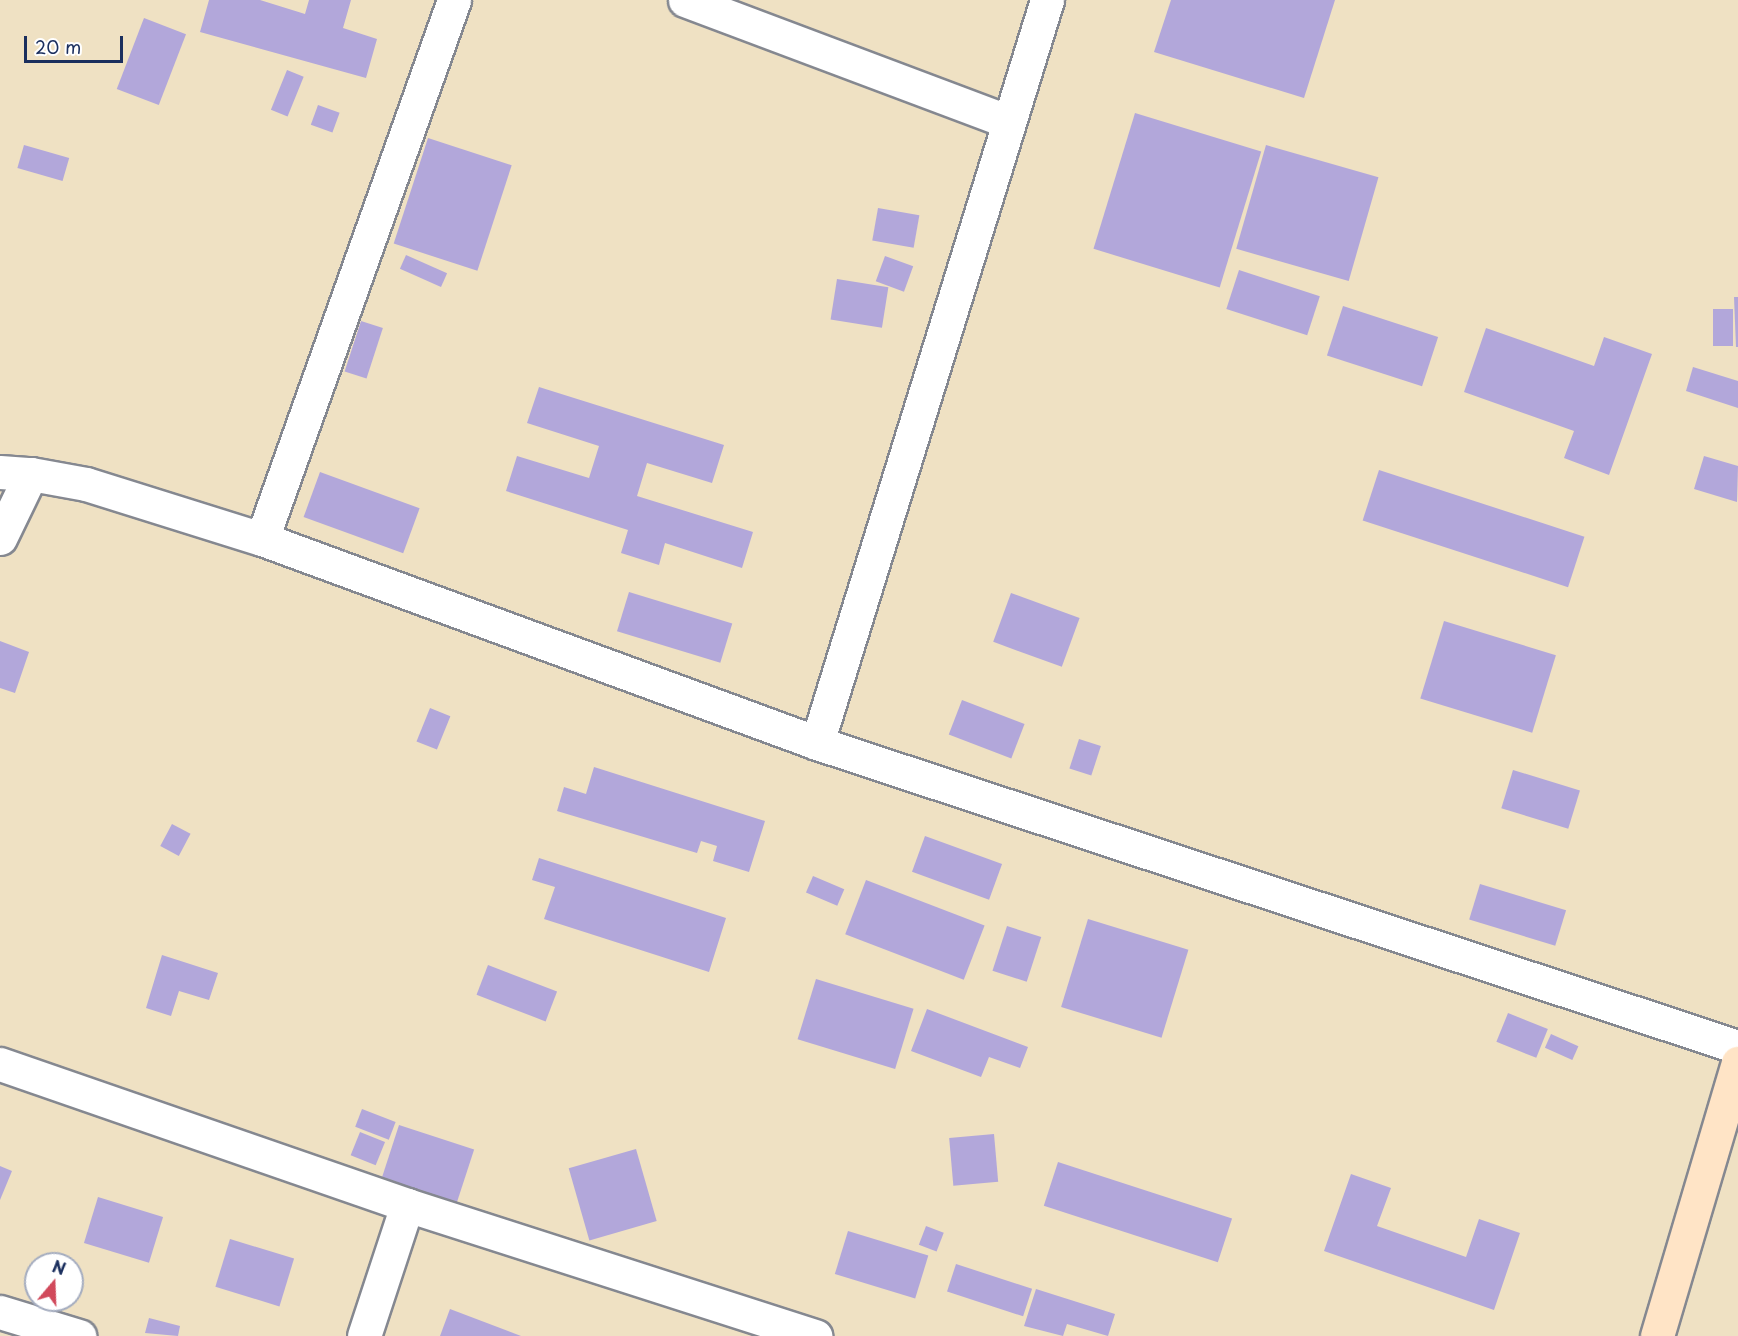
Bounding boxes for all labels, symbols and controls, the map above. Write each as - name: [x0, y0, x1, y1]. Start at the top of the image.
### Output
- scale bar: [27, 24, 126, 62]
- text: 20 m: [35, 33, 81, 60]
- north arrow: [24, 1252, 84, 1312]
- text: N: [49, 1253, 69, 1280]

